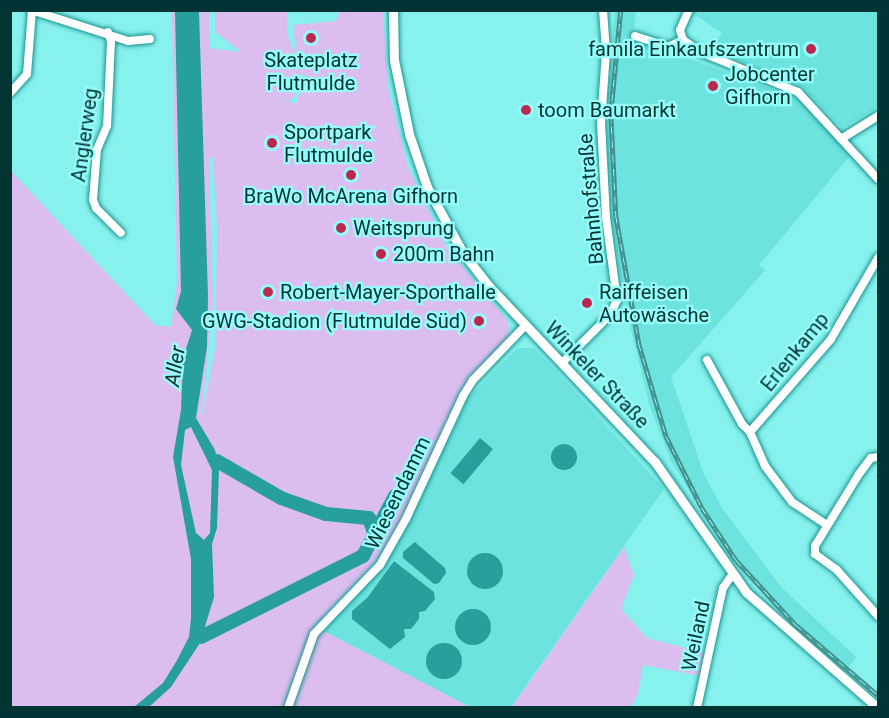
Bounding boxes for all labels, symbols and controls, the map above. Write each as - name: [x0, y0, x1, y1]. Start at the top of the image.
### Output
- marker: Skateplatz Flutmulde: [304, 31, 318, 45]
- place label: famila Einkaufszentrum: [588, 37, 799, 61]
- marker: famila Einkaufszentrum: [804, 42, 818, 56]
- place label: Skateplatz Flutmulde: [264, 48, 358, 95]
- place label: Jobcenter Gifhorn: [725, 62, 815, 109]
- marker: Jobcenter Gifhorn: [706, 79, 720, 93]
- street label: Anglerweg: [67, 86, 103, 184]
- place label: toom Baumarkt: [538, 98, 676, 122]
- marker: toom Baumarkt: [519, 103, 533, 117]
- place label: Sportpark Flutmulde: [284, 120, 373, 167]
- street label: Bahnhofstraße: [573, 133, 609, 265]
- marker: Sportpark Flutmulde: [265, 136, 279, 150]
- marker: BraWo McArena Gifhorn: [344, 168, 358, 182]
- place label: BraWo McArena Gifhorn: [244, 184, 458, 208]
- place label: Weitsprung: [353, 216, 454, 240]
- marker: Weitsprung: [334, 221, 348, 235]
- place label: 200m Bahn: [393, 242, 495, 266]
- marker: 200m Bahn: [374, 247, 388, 261]
- place label: Robert-Mayer-Sporthalle: [280, 280, 496, 304]
- place label: Raiffeisen Autowäsche: [599, 280, 709, 327]
- marker: Robert-Mayer-Sporthalle: [261, 285, 275, 299]
- marker: Raiffeisen Autowäsche: [580, 296, 594, 310]
- street label: Erlenkamp: [756, 308, 834, 396]
- place label: GWG-Stadion (Flutmulde Süd): [202, 309, 467, 333]
- marker: GWG-Stadion (Flutmulde Süd): [472, 314, 486, 328]
- street label: Winkeler Straße: [540, 316, 654, 434]
- water label: Aller: [159, 344, 191, 388]
- street label: Wiesendamm: [360, 433, 436, 553]
- street label: Weiland: [677, 599, 715, 673]

